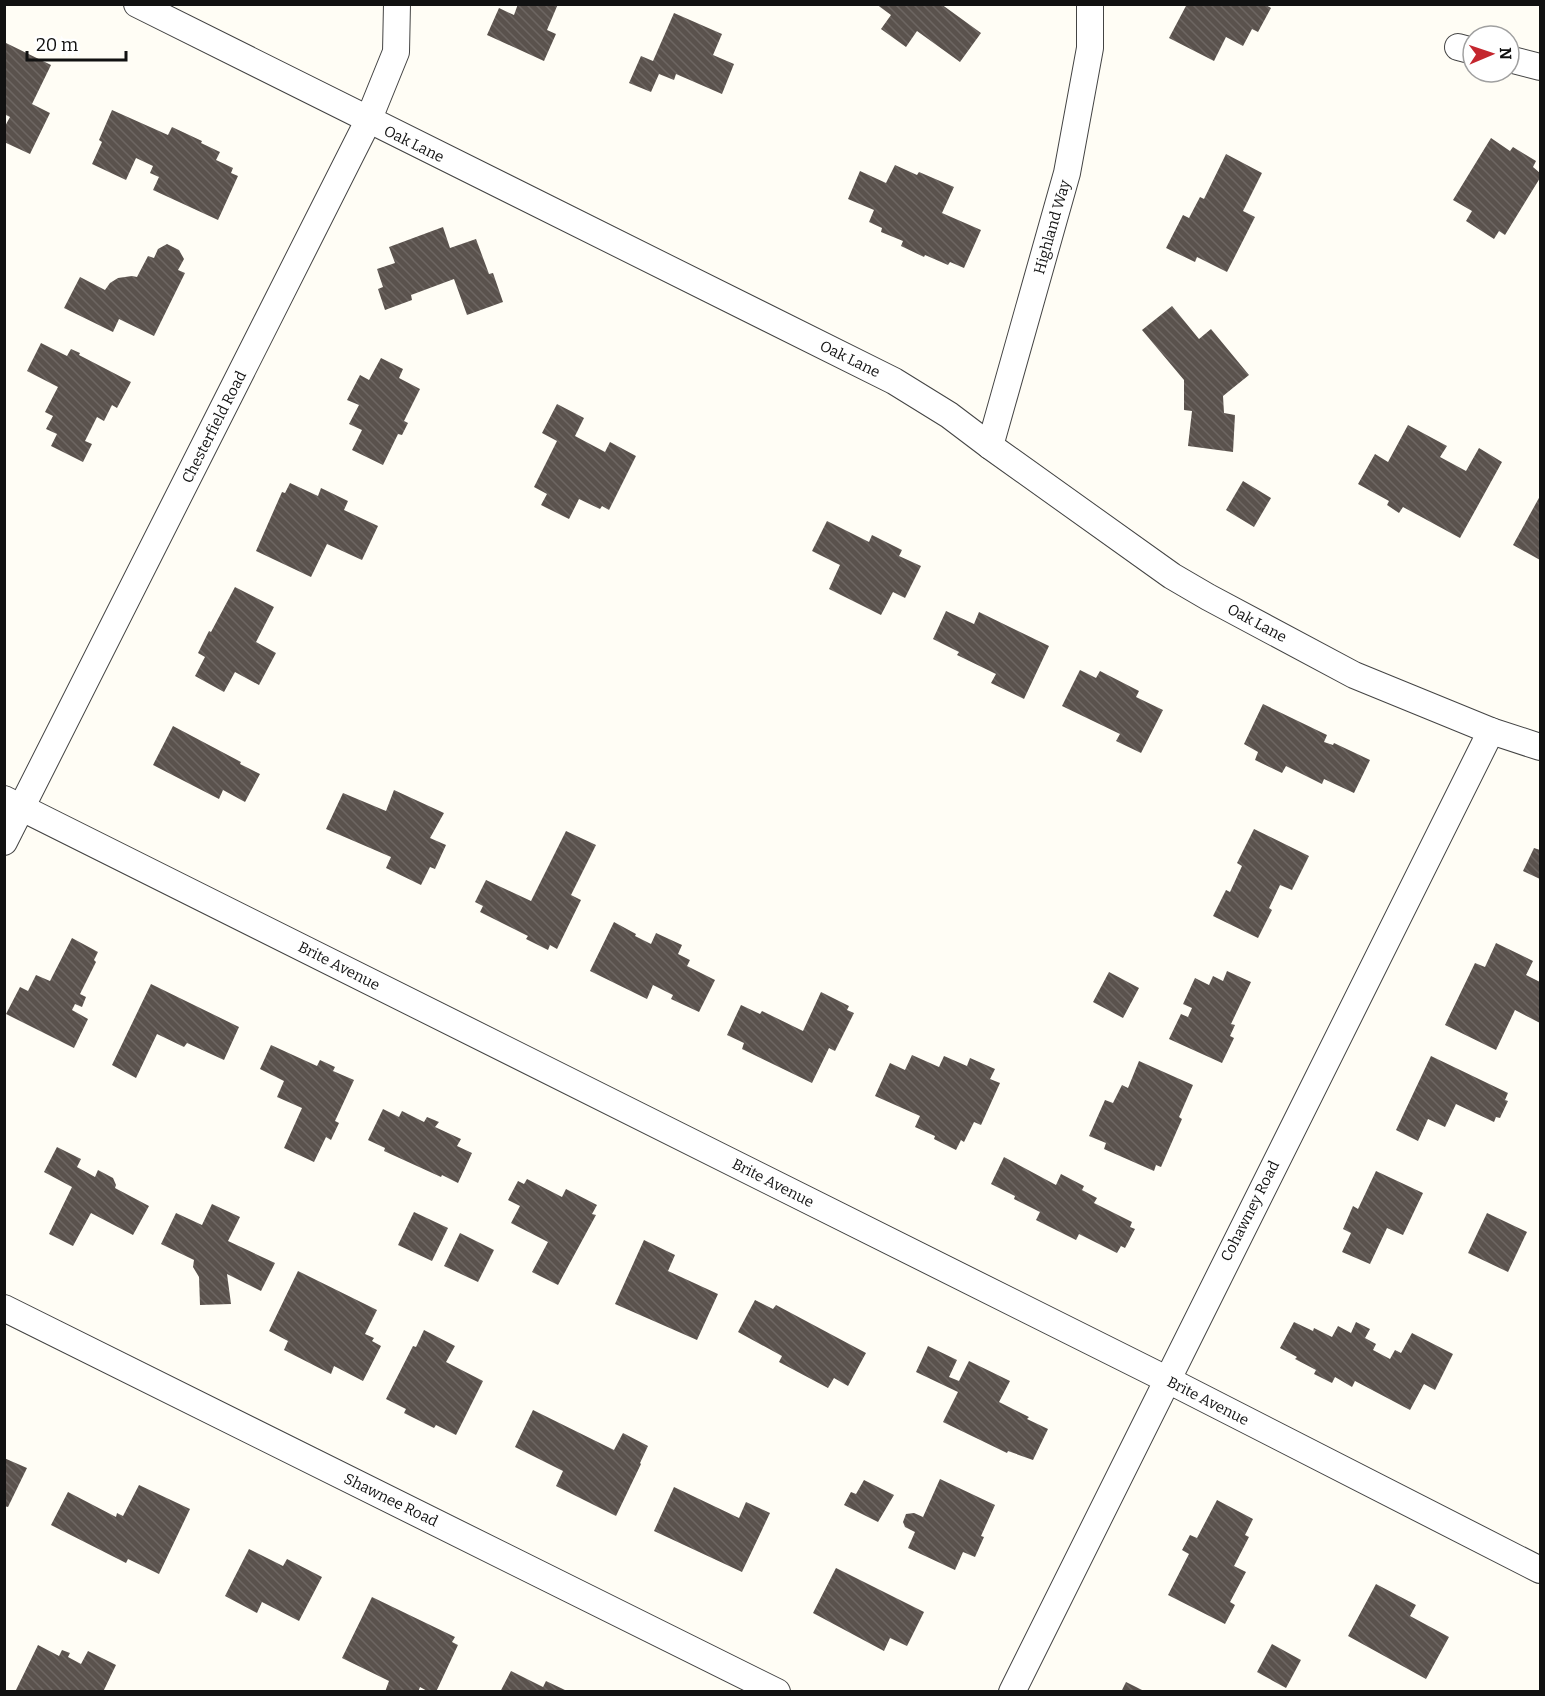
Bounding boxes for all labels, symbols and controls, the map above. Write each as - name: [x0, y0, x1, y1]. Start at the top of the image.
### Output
- scale bar: [27, 24, 126, 62]
- north arrow: [1461, 24, 1521, 84]
- text: 20 m: [36, 34, 78, 56]
- text: N: [1496, 47, 1515, 60]
- street label: Oak Lane: [381, 122, 447, 166]
- street label: Highland Way: [1030, 178, 1074, 276]
- street label: Oak Lane: [817, 337, 883, 381]
- street label: Chesterfield Road: [178, 368, 250, 486]
- street label: Oak Lane: [1224, 600, 1290, 646]
- street label: Brite Avenue: [295, 938, 383, 994]
- street label: Brite Avenue: [729, 1155, 817, 1211]
- street label: Cohawney Road: [1217, 1158, 1283, 1264]
- street label: Brite Avenue: [1164, 1373, 1252, 1429]
- street label: Shawnee Road: [341, 1469, 441, 1531]

